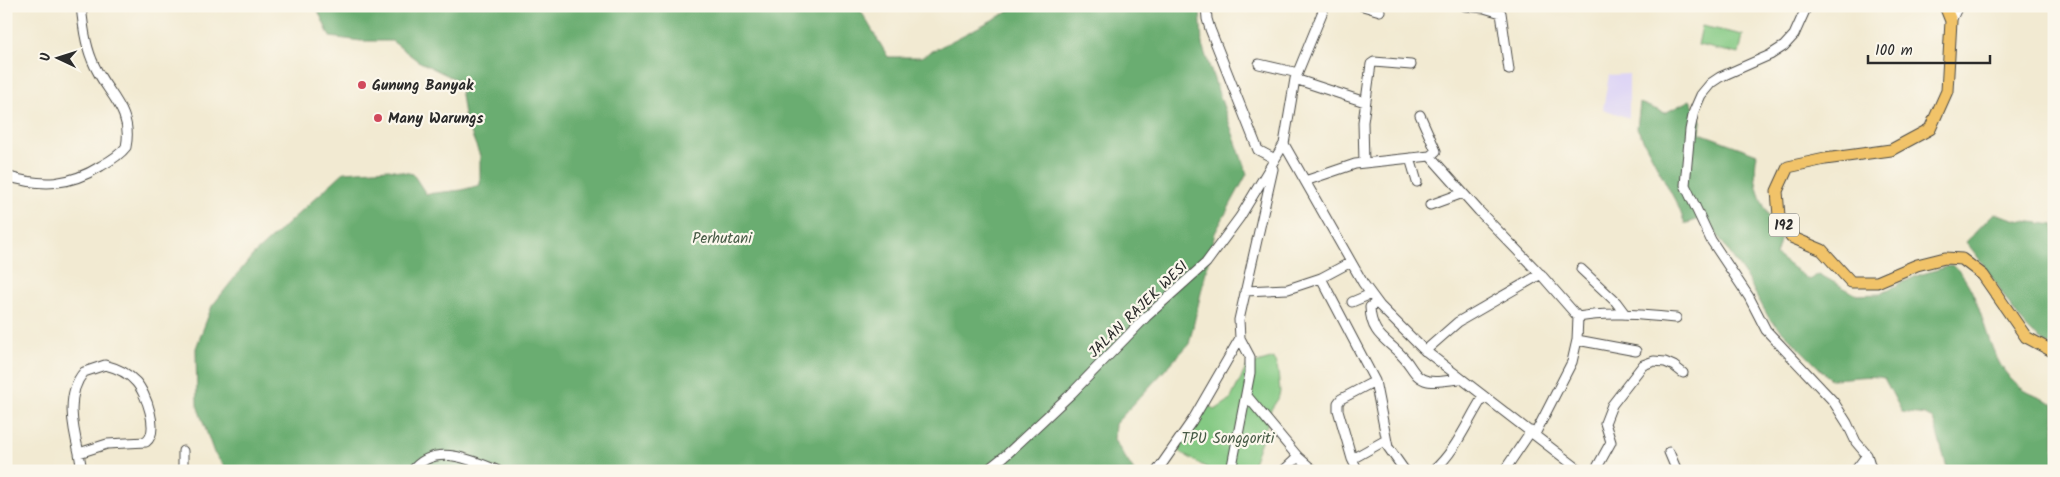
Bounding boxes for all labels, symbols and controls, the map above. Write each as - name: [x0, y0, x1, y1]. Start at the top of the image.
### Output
- north arrow: [32, 32, 82, 82]
- scale bar: [1868, 32, 1990, 64]
- text: 100 m: [1875, 39, 1913, 63]
- text: U: [35, 52, 57, 62]
- place label: Gunung Banyak: [372, 74, 474, 98]
- marker: Gunung Banyak: [356, 79, 368, 91]
- place label: Many Warungs: [388, 107, 484, 131]
- marker: Many Warungs: [372, 112, 384, 124]
- road number: 192: [1769, 214, 1799, 236]
- park label: Perhutani: [692, 227, 753, 251]
- street label: JALAN RAJEK WESI: [1083, 255, 1195, 364]
- park label: TPU Songgoriti: [1182, 427, 1276, 451]

